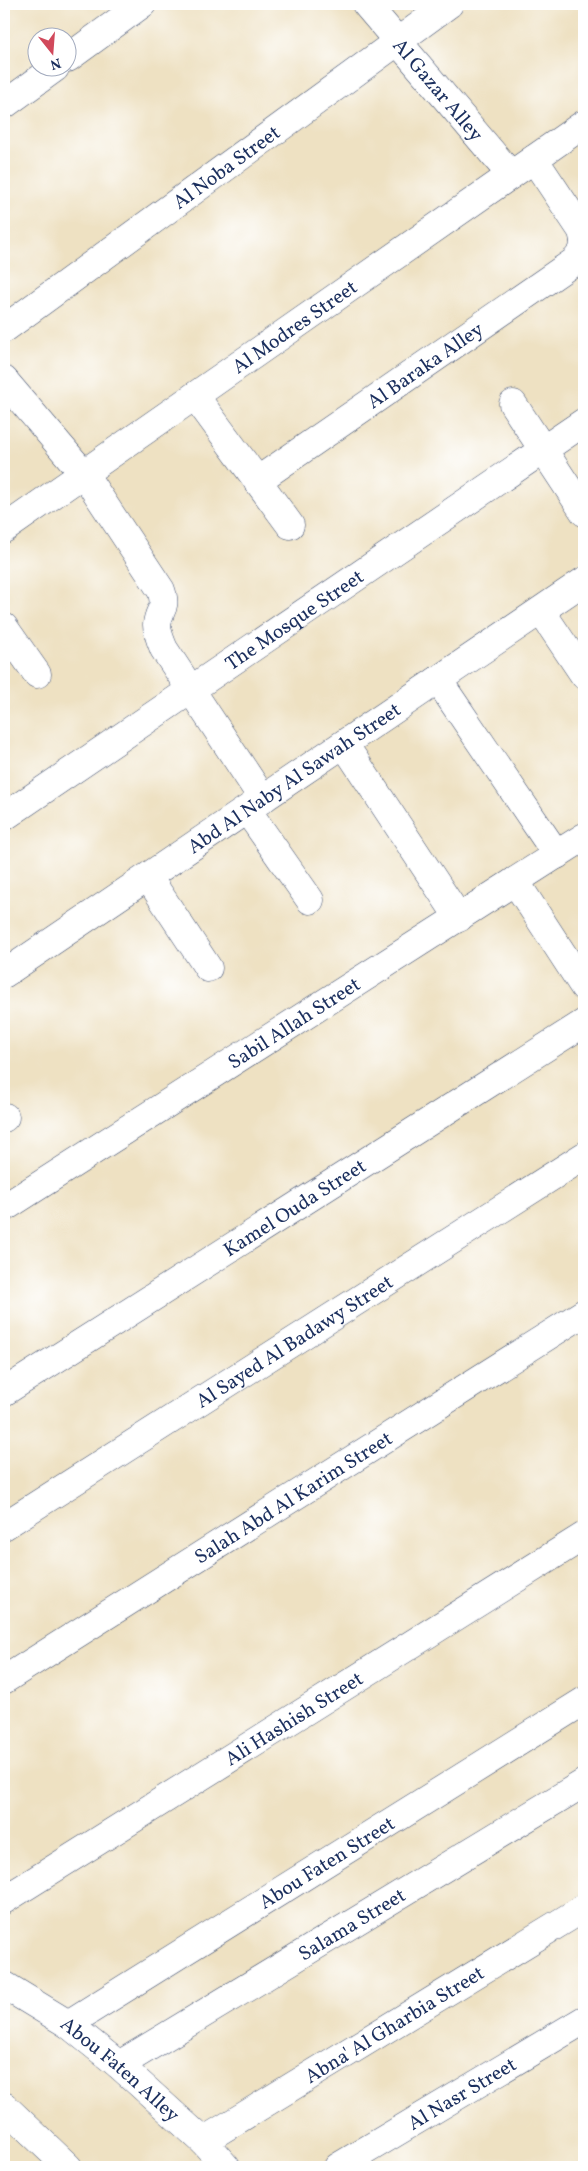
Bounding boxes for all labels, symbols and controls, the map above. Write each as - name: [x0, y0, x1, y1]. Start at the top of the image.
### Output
- north arrow: [28, 28, 78, 78]
- street label: Al Gazar Alley: [385, 33, 489, 148]
- text: N: [48, 52, 63, 74]
- street label: Al Noba Street: [168, 120, 287, 217]
- street label: Al Modres Street: [227, 274, 364, 382]
- street label: Al Baraka Alley: [362, 316, 490, 417]
- street label: The Mosque Street: [220, 564, 370, 678]
- street label: Abd Al Naby Al Sawah Street: [182, 697, 407, 862]
- street label: Sabil Allah Street: [223, 971, 367, 1077]
- street label: Kamel Ouda Street: [218, 1153, 372, 1265]
- street label: Al Sayed Al Badawy Street: [191, 1269, 399, 1416]
- street label: Salah Abd Al Karim Street: [190, 1426, 398, 1572]
- street label: Ali Hashish Street: [220, 1666, 369, 1774]
- street label: Abou Faten Street: [254, 1811, 401, 1917]
- street label: Salama Street: [294, 1882, 412, 1969]
- street label: Abna' Al Gharbia Street: [300, 1960, 490, 2092]
- street label: Abou Faten Alley: [54, 2011, 185, 2129]
- street label: Al Nasr Street: [403, 2051, 522, 2138]

